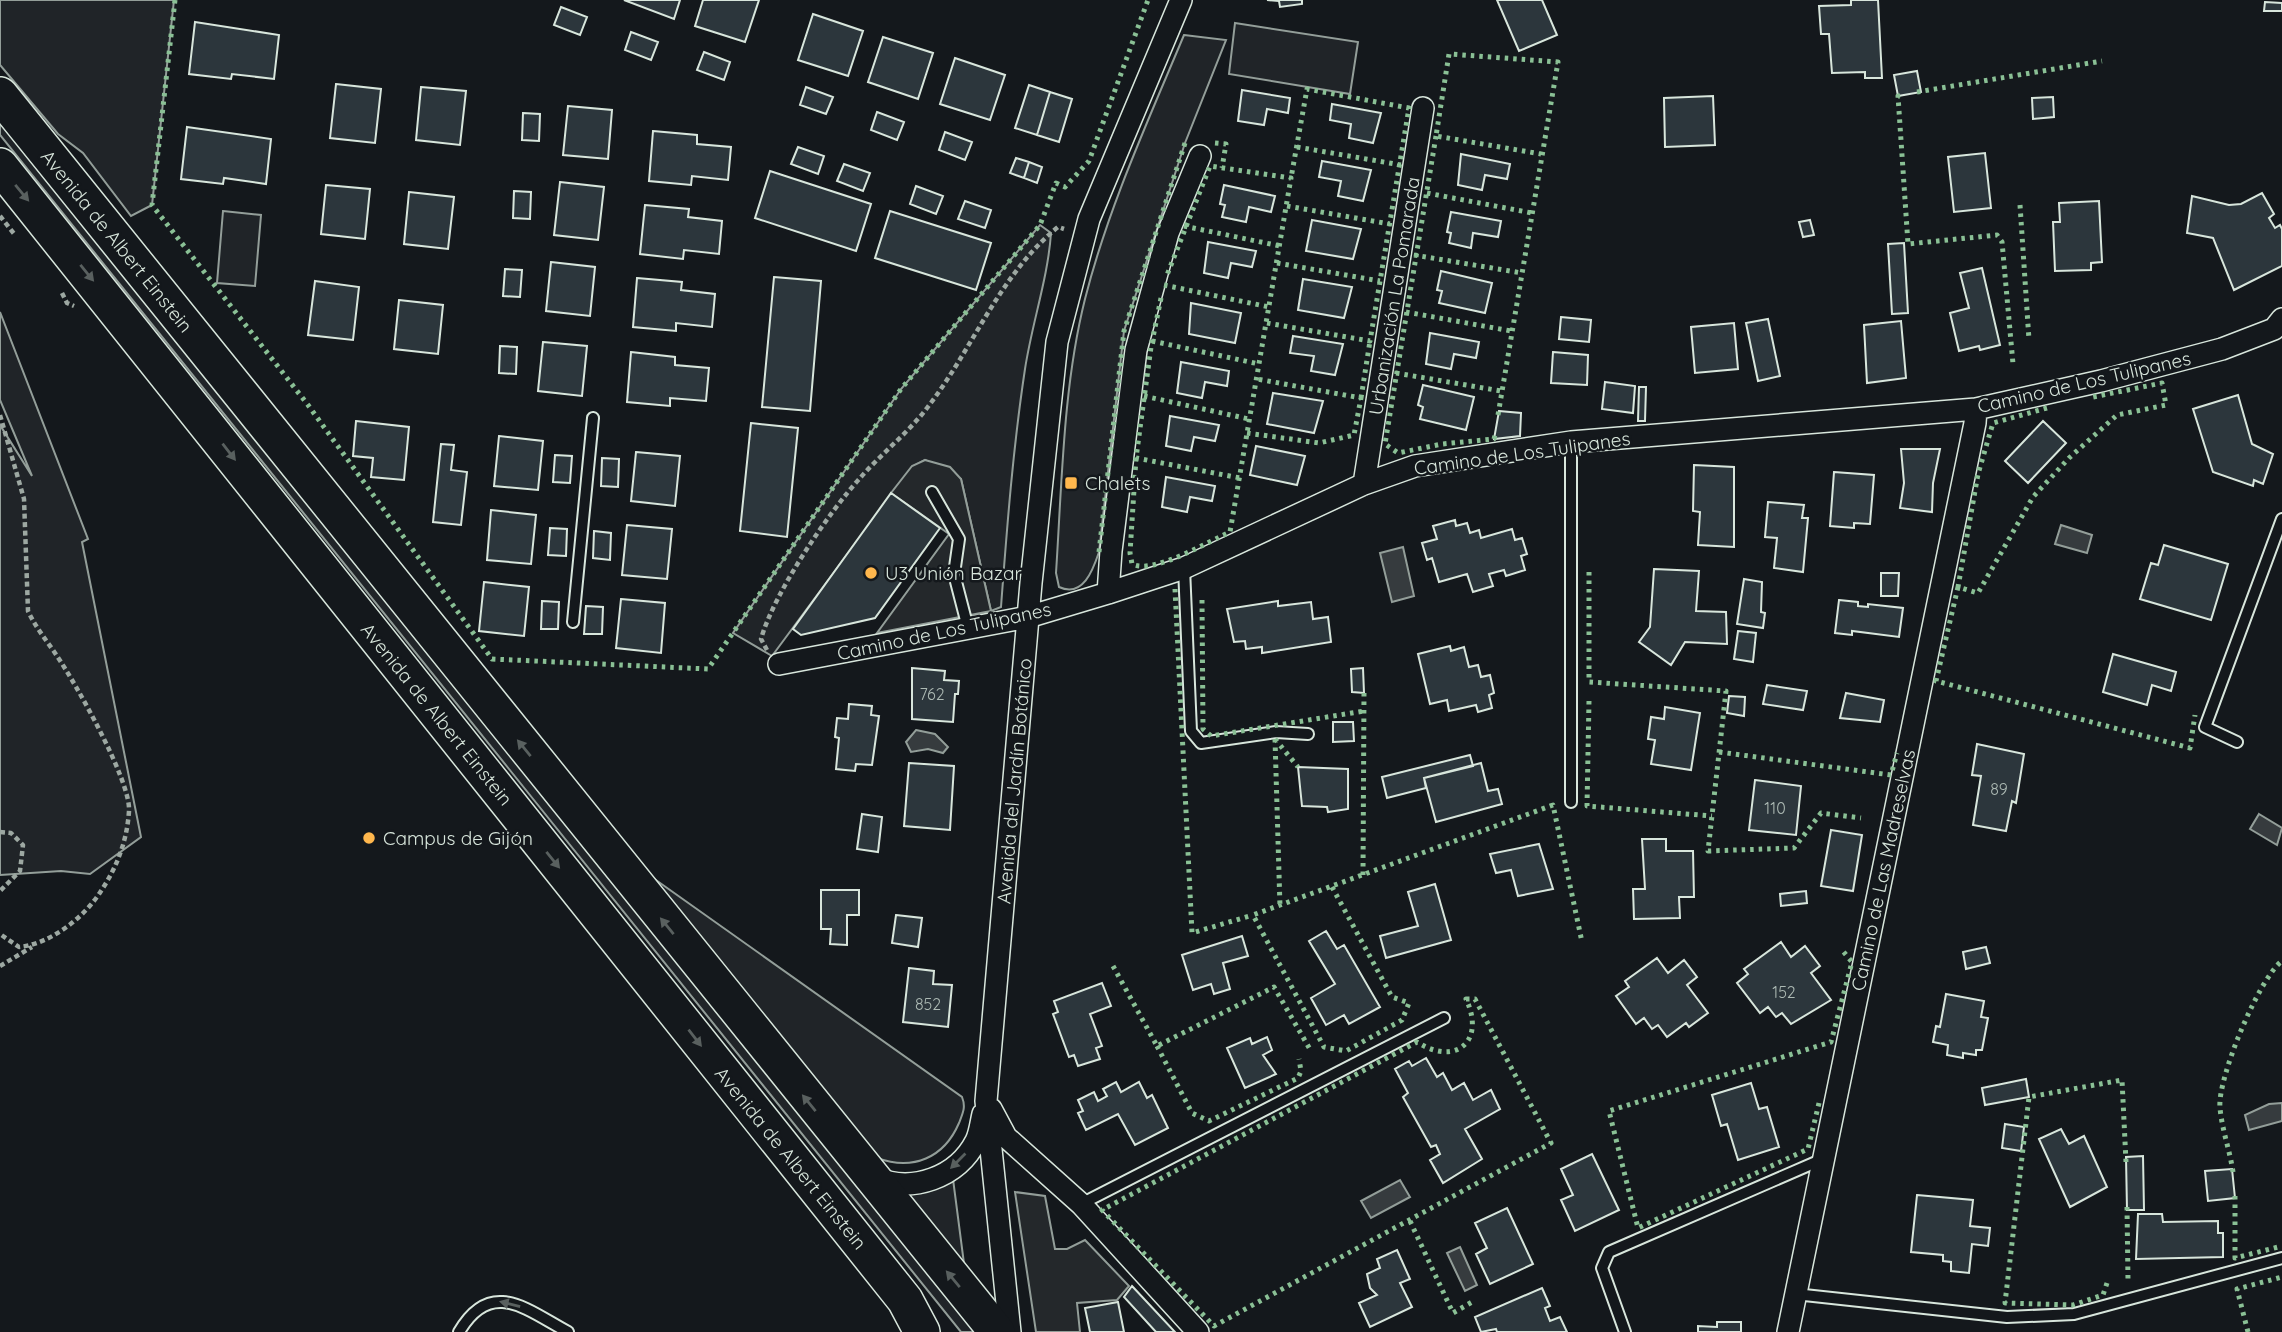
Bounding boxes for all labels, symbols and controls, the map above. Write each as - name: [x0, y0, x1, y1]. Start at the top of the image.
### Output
- street label: Avenida de Albert Einstein: [36, 145, 198, 337]
- street label: Urbanización La Pomarada: [1363, 175, 1425, 417]
- one-way arrow: [15, 183, 30, 201]
- one-way arrow: [80, 264, 95, 282]
- street label: Camino de Los Tulipanes: [1975, 346, 2193, 418]
- street label: Camino de Los Tulipanes: [1412, 426, 1632, 480]
- one-way arrow: [221, 442, 236, 460]
- place label: Chalets: [1085, 471, 1150, 495]
- marker: Chalets: [1063, 475, 1079, 491]
- place label: U3 Unión Bazar: [885, 561, 1022, 585]
- marker: U3 Unión Bazar: [863, 565, 879, 581]
- street label: Camino de Los Tulipanes: [835, 597, 1053, 665]
- street label: Avenida de Albert Einstein: [356, 618, 518, 810]
- street label: Avenida del Jardín Botánico: [991, 657, 1037, 905]
- house number: 762: [919, 684, 945, 704]
- one-way arrow: [517, 740, 532, 758]
- street label: Camino de Las Madreselvas: [1846, 747, 1920, 993]
- house number: 89: [1990, 779, 2008, 799]
- house number: 110: [1764, 798, 1786, 818]
- place label: Campus de Gijón: [383, 826, 533, 850]
- marker: Campus de Gijón: [361, 830, 377, 846]
- one-way arrow: [546, 850, 561, 868]
- one-way arrow: [660, 917, 675, 934]
- house number: 152: [1772, 982, 1796, 1002]
- house number: 852: [915, 994, 941, 1014]
- one-way arrow: [688, 1028, 703, 1046]
- street label: Avenida de Albert Einstein: [710, 1062, 872, 1254]
- one-way arrow: [803, 1094, 817, 1112]
- one-way arrow: [949, 1153, 966, 1170]
- one-way arrow: [946, 1271, 961, 1288]
- one-way arrow: [499, 1298, 521, 1309]

